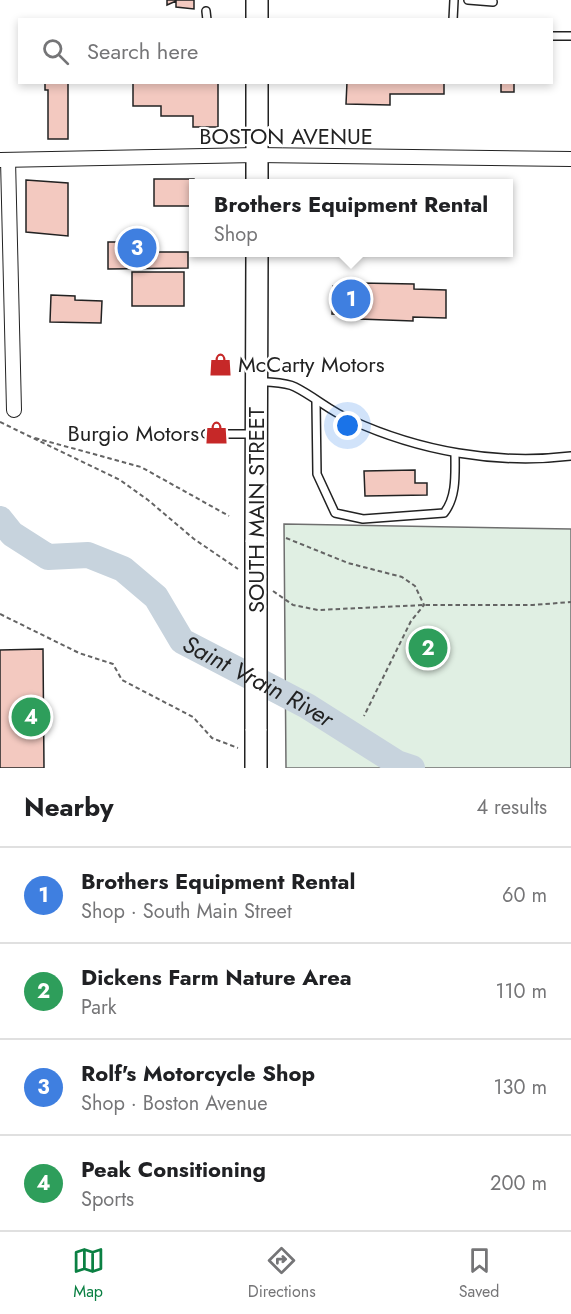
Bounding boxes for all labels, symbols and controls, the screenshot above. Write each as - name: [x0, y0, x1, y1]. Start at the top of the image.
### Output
- search box: [18, 18, 553, 84]
- icon: search: [39, 35, 72, 68]
- text: Search here: [87, 35, 198, 67]
- street label: BOSTON AVENUE: [199, 120, 373, 152]
- popup: [189, 179, 513, 257]
- text: Brothers Equipment Rental: [214, 188, 488, 220]
- text: Shop: [214, 220, 258, 249]
- pin: 3: [118, 226, 156, 270]
- pin: 1: [332, 276, 370, 322]
- place label: McCarty Motors: [238, 348, 385, 380]
- shop icon: McCarty Motors: [207, 351, 233, 377]
- street label: SOUTH MAIN STREET: [240, 406, 272, 613]
- your location: [333, 411, 362, 440]
- place label: Burgio Motors: [68, 417, 199, 449]
- shop icon: Burgio Motors: [204, 420, 230, 446]
- water label: Saint Vrain River: [176, 626, 342, 737]
- pin: 2: [408, 626, 448, 670]
- pin: 4: [12, 694, 51, 740]
- text: Nearby: [24, 788, 113, 826]
- text: 4 results: [476, 793, 547, 822]
- text: Brothers Equipment Rental: [81, 865, 355, 897]
- text: 1: [38, 881, 49, 910]
- text: 60 m: [502, 881, 547, 910]
- text: Shop · South Main Street: [81, 897, 292, 926]
- text: Dickens Farm Nature Area: [81, 961, 352, 993]
- text: 2: [37, 977, 50, 1006]
- text: 110 m: [495, 977, 547, 1006]
- text: Park: [81, 993, 117, 1022]
- text: Rolf's Motorcycle Shop: [81, 1057, 315, 1089]
- text: 3: [37, 1073, 50, 1102]
- text: 130 m: [493, 1073, 547, 1102]
- text: Shop · Boston Avenue: [81, 1089, 267, 1118]
- text: Peak Consitioning: [81, 1153, 266, 1185]
- text: 4: [37, 1169, 50, 1198]
- text: 200 m: [490, 1169, 547, 1198]
- text: Sports: [81, 1185, 134, 1214]
- tab: Map: [72, 1244, 105, 1303]
- tab: Directions: [248, 1244, 316, 1303]
- tab: Saved: [459, 1244, 499, 1303]

